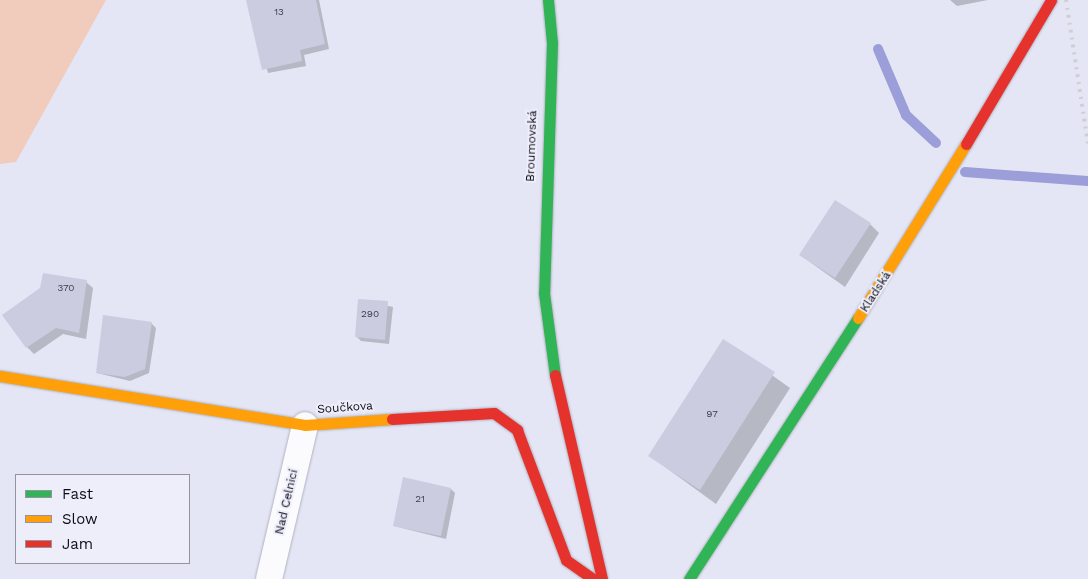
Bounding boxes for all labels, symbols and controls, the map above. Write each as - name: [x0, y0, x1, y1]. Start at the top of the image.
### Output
- house number: 13: [274, 6, 284, 18]
- street label: Broumovská: [524, 110, 540, 182]
- street label: Kladská: [858, 269, 894, 315]
- house number: 370: [57, 282, 75, 294]
- house number: 290: [361, 308, 379, 320]
- street label: Součkova: [317, 399, 373, 417]
- house number: 97: [706, 408, 718, 420]
- street label: Nad Celnicí: [273, 468, 301, 536]
- legend: [15, 474, 190, 564]
- text: Fast: [62, 485, 93, 503]
- house number: 21: [415, 493, 425, 505]
- text: Slow: [62, 510, 98, 528]
- text: Jam: [62, 535, 93, 553]

